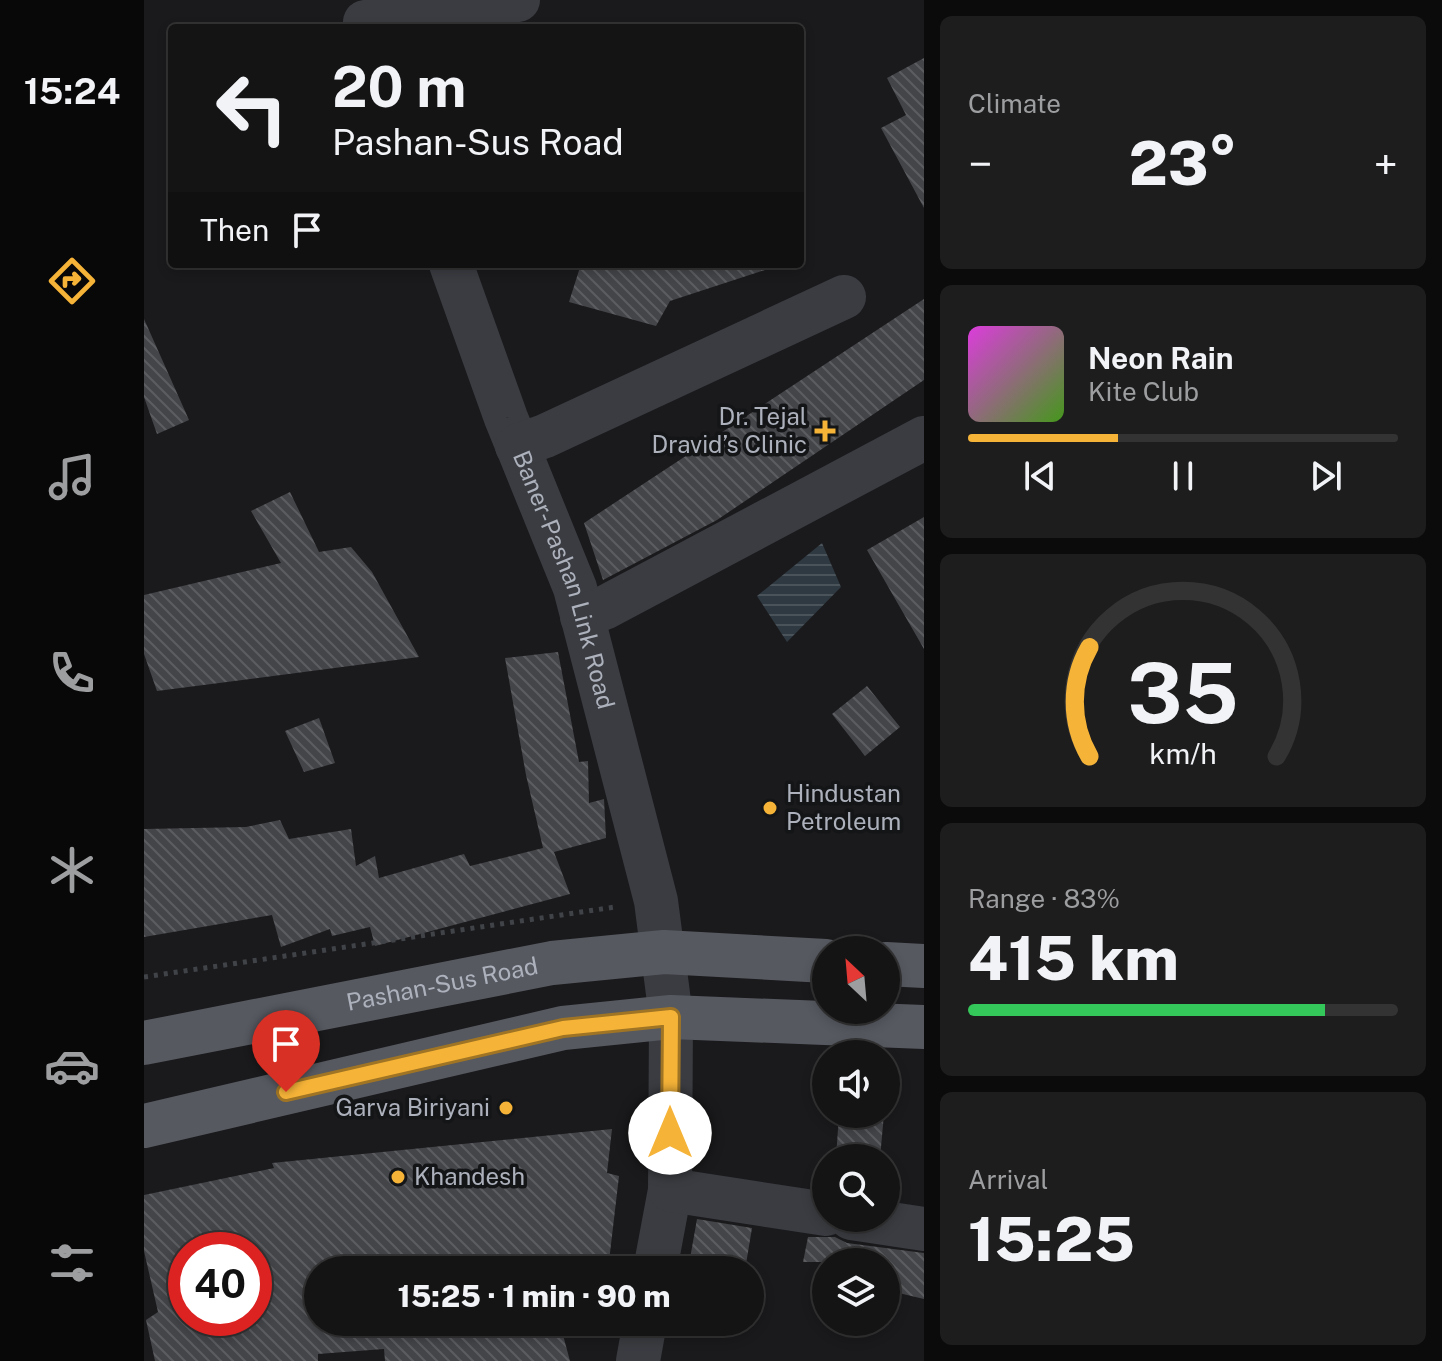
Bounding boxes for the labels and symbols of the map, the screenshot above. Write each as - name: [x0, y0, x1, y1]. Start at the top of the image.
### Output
- place label: Dr. Tejal Dravid’s Clinic: [652, 402, 807, 458]
- marker: Dr. Tejal Dravid’s Clinic: [814, 420, 836, 442]
- street label: Baner-Pashan Link Road: [508, 446, 621, 712]
- place label: Hindustan Petroleum: [786, 779, 901, 835]
- marker: Hindustan Petroleum: [761, 799, 779, 817]
- north arrow: [812, 936, 900, 1024]
- street label: Pashan-Sus Road: [344, 951, 540, 1016]
- pin: [252, 1010, 320, 1092]
- position arrow: [628, 1091, 712, 1175]
- place label: Garva Biriyani: [335, 1093, 490, 1121]
- marker: Garva Biriyani: [497, 1099, 515, 1117]
- place label: Khandesh: [414, 1162, 525, 1190]
- marker: Khandesh: [389, 1168, 407, 1186]
- speed limit sign: 40: [168, 1232, 272, 1336]

